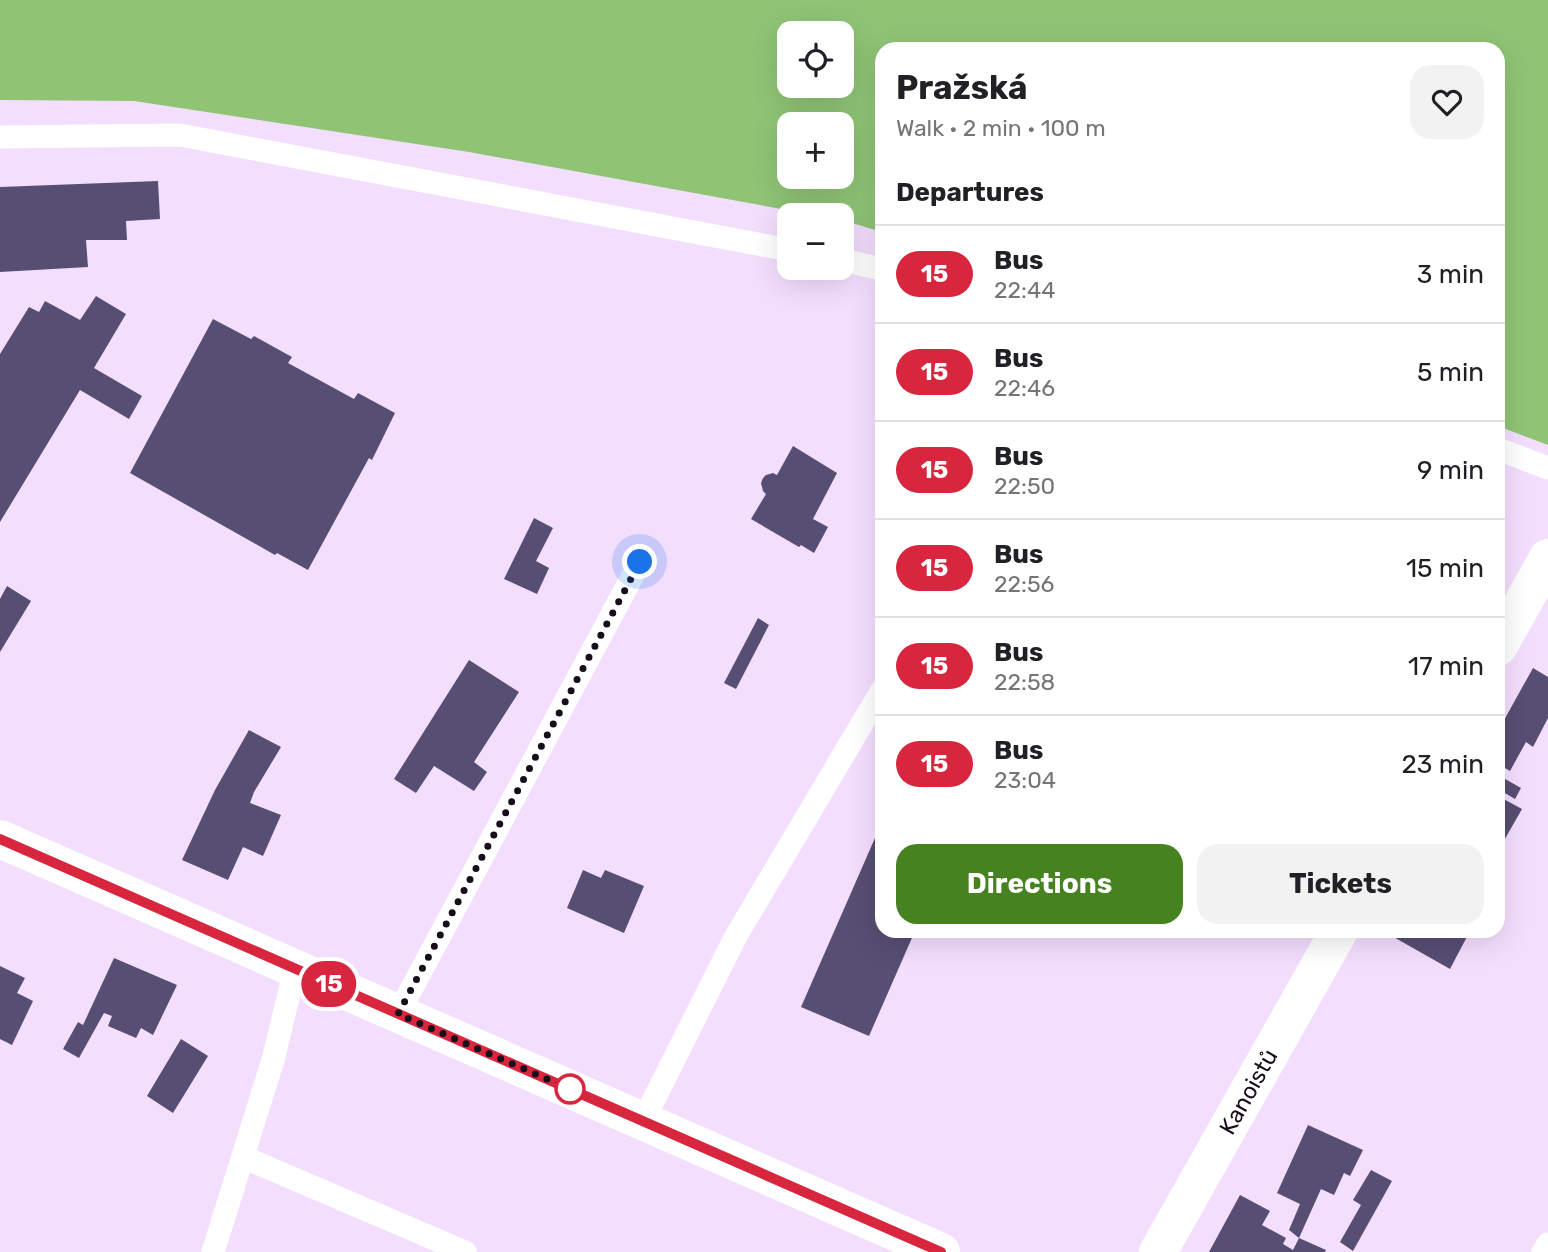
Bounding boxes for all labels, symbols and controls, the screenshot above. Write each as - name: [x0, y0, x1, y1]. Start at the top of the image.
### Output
- map controls: [777, 21, 854, 280]
- button: locate: [777, 21, 854, 98]
- button: heart: [1410, 65, 1484, 139]
- text: Pražská: [896, 68, 1027, 107]
- button: +: [777, 112, 854, 189]
- text: Walk · 2 min · 100 m: [896, 114, 1106, 142]
- text: Departures: [896, 177, 1044, 208]
- button: −: [777, 203, 854, 280]
- text: Bus: [994, 245, 1043, 276]
- text: 3 min: [1417, 259, 1484, 290]
- text: 15: [921, 260, 948, 288]
- text: 22:44: [994, 276, 1055, 304]
- text: Bus: [994, 343, 1043, 374]
- text: 5 min: [1417, 357, 1484, 388]
- text: 15: [921, 358, 948, 386]
- text: 22:46: [994, 374, 1055, 402]
- text: Bus: [994, 441, 1043, 472]
- text: 9 min: [1417, 455, 1484, 486]
- text: 15: [921, 456, 948, 484]
- text: 22:50: [994, 472, 1055, 500]
- text: Bus: [994, 539, 1043, 570]
- your location: [622, 544, 657, 579]
- text: 15 min: [1406, 553, 1484, 584]
- text: 15: [921, 554, 948, 582]
- text: 22:56: [994, 570, 1054, 598]
- text: Bus: [994, 637, 1043, 668]
- text: 17 min: [1408, 651, 1484, 682]
- text: 15: [921, 652, 948, 680]
- text: 22:58: [994, 668, 1055, 696]
- text: Bus: [994, 735, 1043, 766]
- text: 23 min: [1402, 749, 1484, 780]
- text: 15: [921, 750, 948, 778]
- text: 23:04: [994, 766, 1056, 794]
- button: Directions: [896, 844, 1183, 924]
- button: Tickets: [1197, 844, 1484, 924]
- line badge: 15: [298, 961, 360, 1007]
- text: 15: [315, 970, 343, 998]
- street label: Kanoistů: [1213, 1044, 1284, 1139]
- unlabelled marker: [555, 1074, 585, 1104]

